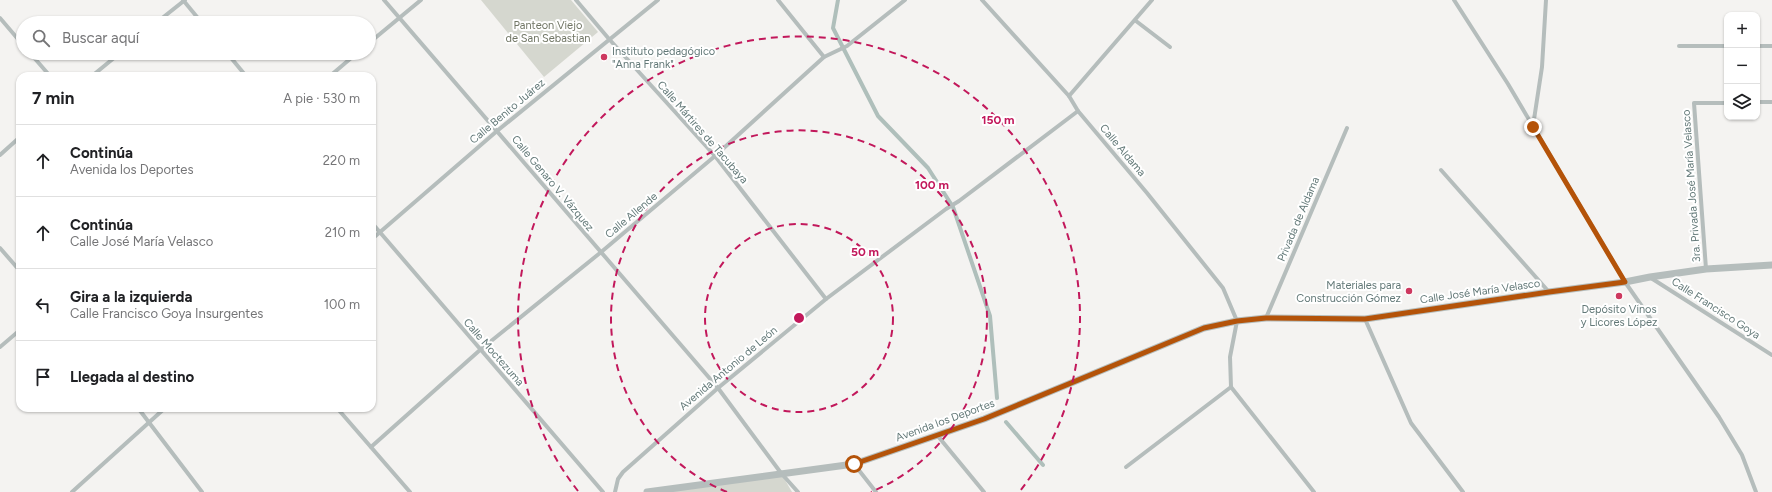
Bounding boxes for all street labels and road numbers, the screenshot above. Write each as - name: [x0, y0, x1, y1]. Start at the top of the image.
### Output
- street label: Calle Benito Juárez: [467, 76, 548, 147]
- street label: Calle Mártires de Tacubaya: [655, 78, 751, 186]
- street label: 3ra. Privada José María Velasco: [1680, 109, 1703, 263]
- street label: Calle Aldama: [1097, 122, 1148, 179]
- street label: Calle Genaro V. Vázquez: [509, 133, 596, 234]
- street label: Privada de Aldama: [1275, 175, 1322, 263]
- street label: Calle Allende: [603, 190, 660, 241]
- street label: Calle Francisco Goya: [1669, 275, 1762, 342]
- street label: Calle José María Velasco: [1419, 277, 1541, 306]
- street label: Calle Moctezuma: [461, 316, 527, 389]
- street label: Avenida Antonio de León: [677, 324, 780, 413]
- street label: Avenida los Deportes: [894, 396, 996, 444]

